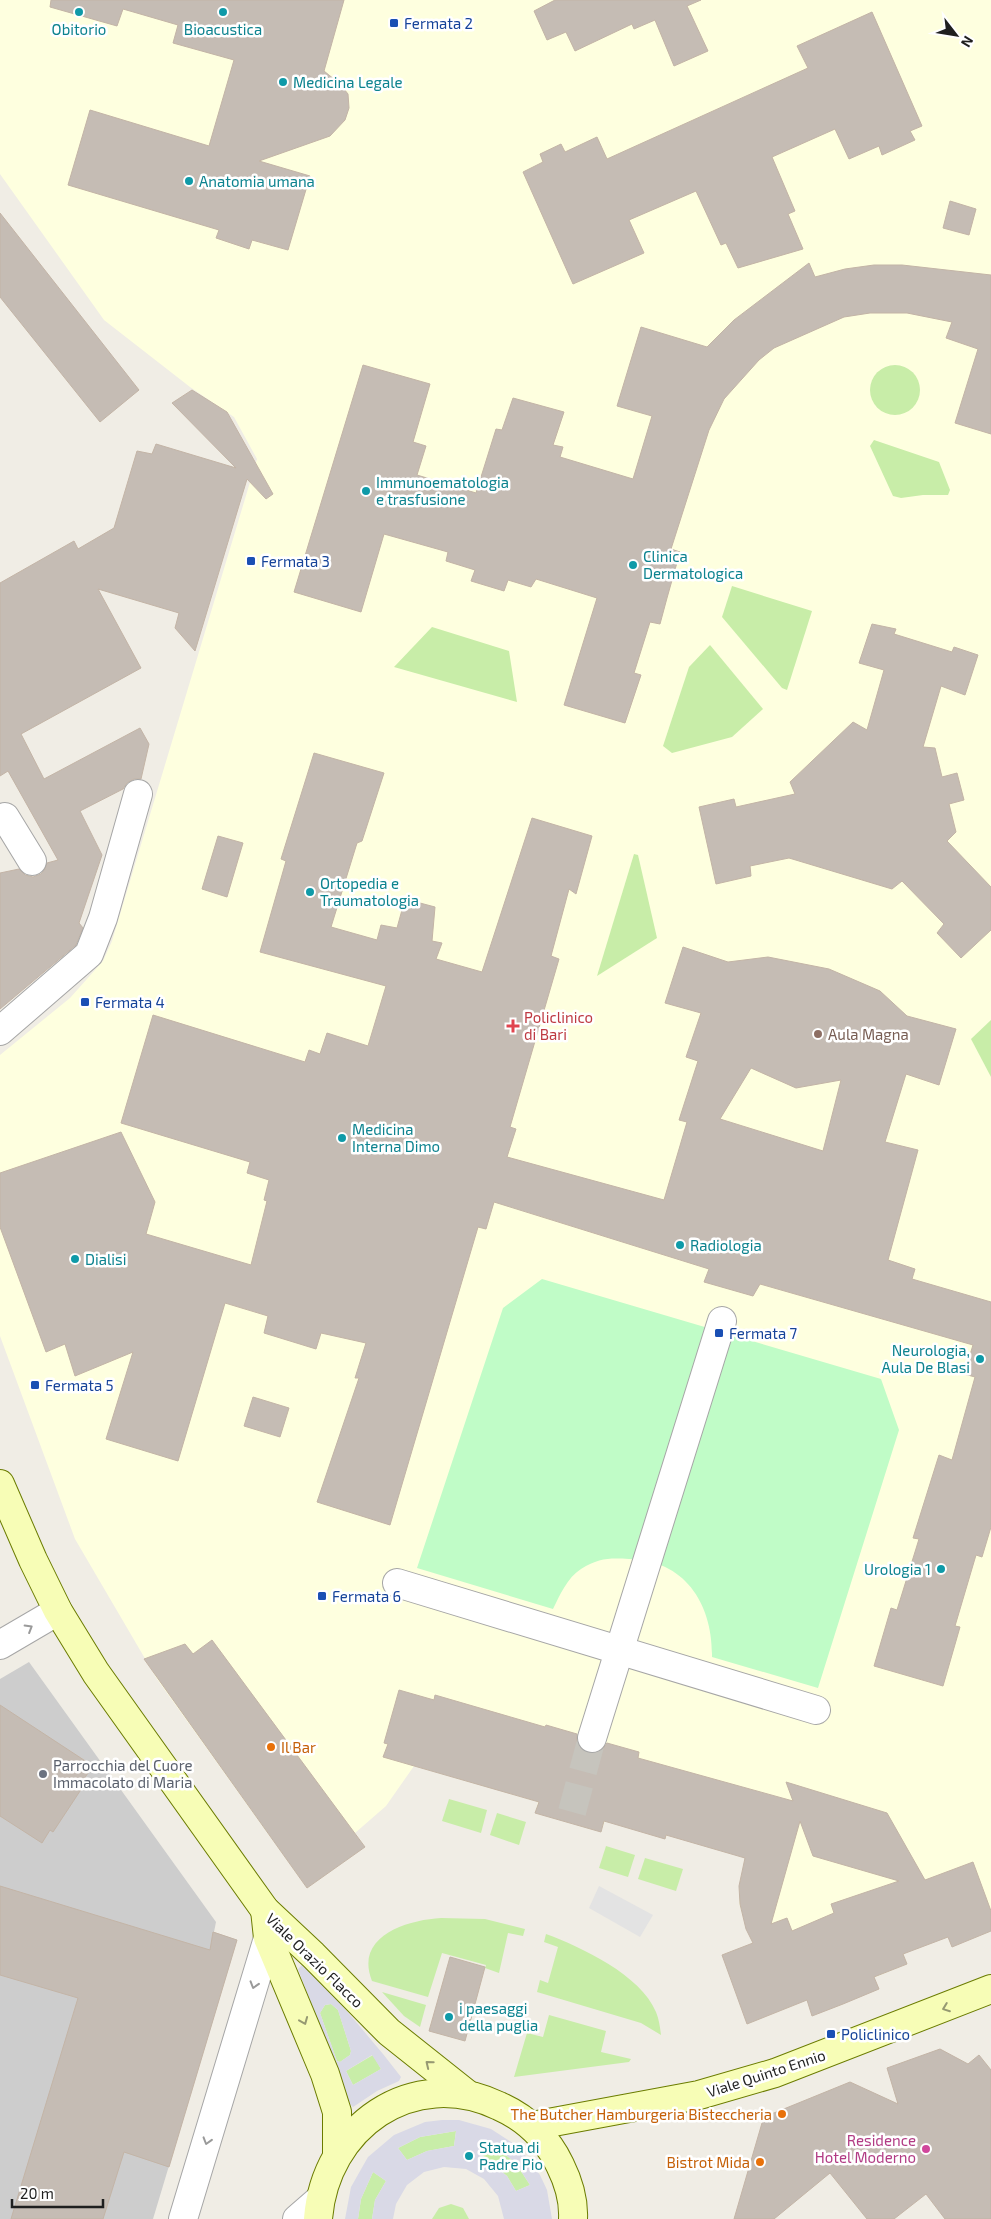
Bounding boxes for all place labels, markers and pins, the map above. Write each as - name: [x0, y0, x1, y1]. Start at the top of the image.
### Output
- marker: Obitorio: [73, 6, 85, 18]
- marker: Bioacustica: [217, 6, 229, 18]
- place label: Fermata 2: [404, 14, 473, 32]
- marker: Fermata 2: [388, 17, 400, 29]
- place label: Obitorio: [52, 20, 106, 38]
- place label: Bioacustica: [184, 20, 262, 38]
- place label: Medicina Legale: [293, 73, 403, 91]
- marker: Medicina Legale: [277, 76, 289, 88]
- place label: Anatomia umana: [199, 172, 315, 190]
- marker: Anatomia umana: [183, 175, 195, 187]
- place label: Immunoematologia e trasfusione: [376, 473, 509, 508]
- marker: Immunoematologia e trasfusione: [360, 485, 372, 497]
- place label: Clinica Dermatologica: [643, 547, 743, 582]
- place label: Fermata 3: [261, 552, 330, 570]
- marker: Fermata 3: [245, 555, 257, 567]
- marker: Clinica Dermatologica: [627, 559, 639, 571]
- place label: Ortopedia e Traumatologia: [320, 874, 419, 909]
- marker: Ortopedia e Traumatologia: [304, 886, 316, 898]
- place label: Fermata 4: [95, 993, 165, 1011]
- marker: Fermata 4: [79, 996, 91, 1008]
- place label: Policlinico di Bari: [524, 1008, 593, 1043]
- marker: Policlinico di Bari: [506, 1019, 520, 1033]
- place label: Aula Magna: [828, 1025, 909, 1043]
- marker: Aula Magna: [812, 1028, 824, 1040]
- place label: Medicina Interna Dimo: [352, 1120, 440, 1155]
- marker: Medicina Interna Dimo: [336, 1132, 348, 1144]
- place label: Radiologia: [690, 1236, 762, 1254]
- marker: Radiologia: [674, 1239, 686, 1251]
- place label: Dialisi: [85, 1250, 126, 1268]
- marker: Dialisi: [69, 1253, 81, 1265]
- place label: Fermata 7: [729, 1324, 798, 1342]
- marker: Fermata 7: [713, 1327, 725, 1339]
- place label: Neurologia, Aula De Blasi: [881, 1341, 970, 1376]
- marker: Neurologia, Aula De Blasi: [974, 1353, 986, 1365]
- place label: Fermata 5: [45, 1376, 114, 1394]
- marker: Fermata 5: [29, 1379, 41, 1391]
- place label: Urologia 1: [864, 1560, 931, 1578]
- marker: Urologia 1: [935, 1563, 947, 1575]
- place label: Fermata 6: [332, 1587, 401, 1605]
- marker: Fermata 6: [316, 1590, 328, 1602]
- place label: Il Bar: [281, 1738, 316, 1756]
- marker: Il Bar: [265, 1741, 277, 1753]
- place label: Parrocchia del Cuore Immacolato di Maria: [53, 1756, 193, 1791]
- marker: Parrocchia del Cuore Immacolato di Maria: [37, 1768, 49, 1780]
- place label: i paesaggi della puglia: [459, 1999, 538, 2034]
- marker: i paesaggi della puglia: [443, 2011, 455, 2023]
- place label: Policlinico: [841, 2025, 910, 2043]
- marker: Policlinico: [825, 2028, 837, 2040]
- place label: The Butcher Hamburgeria Bisteccheria: [511, 2105, 772, 2123]
- marker: The Butcher Hamburgeria Bisteccheria: [776, 2108, 788, 2120]
- place label: Residence Hotel Moderno: [815, 2131, 916, 2166]
- place label: Statua di Padre Pio: [479, 2138, 543, 2173]
- marker: Residence Hotel Moderno: [920, 2143, 932, 2155]
- marker: Statua di Padre Pio: [463, 2150, 475, 2162]
- place label: Bistrot Mida: [667, 2153, 750, 2171]
- marker: Bistrot Mida: [754, 2156, 766, 2168]

